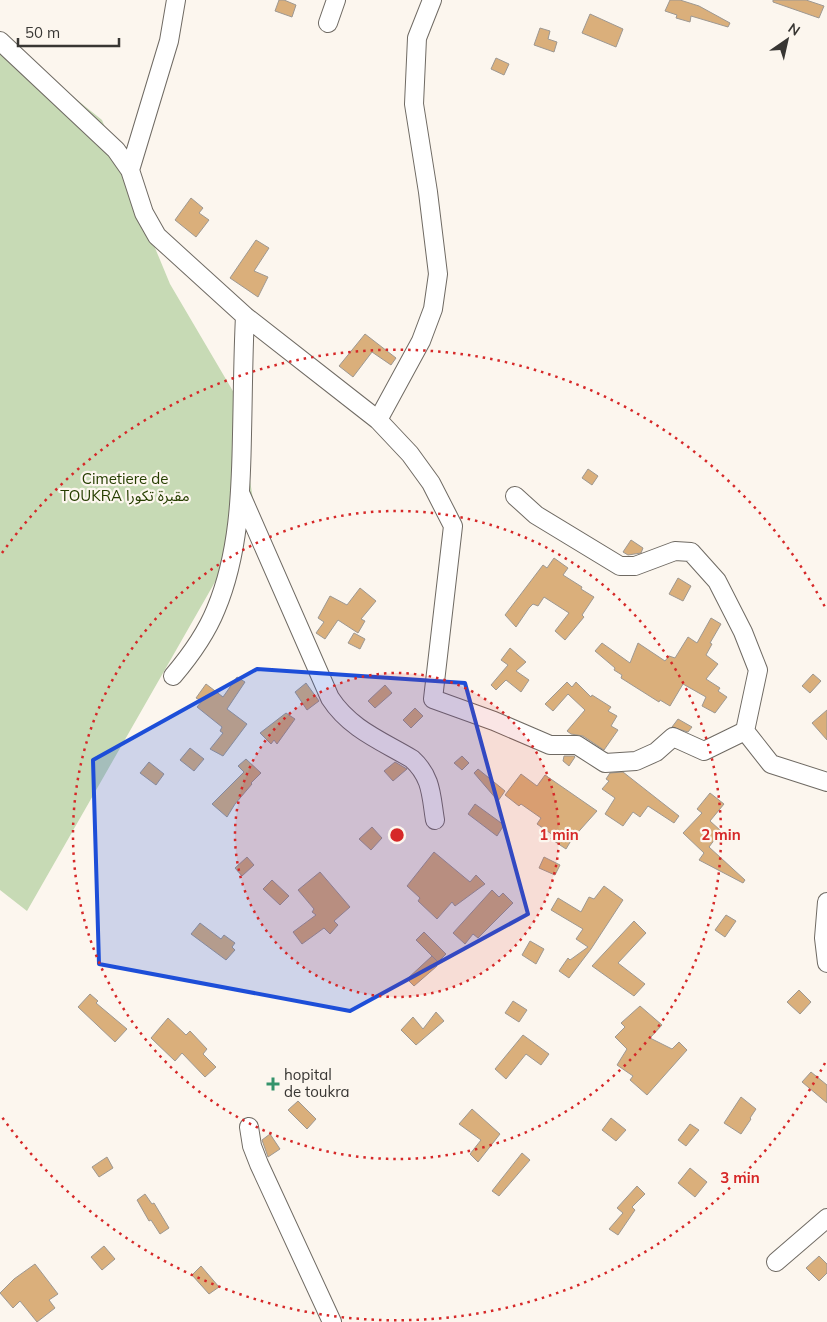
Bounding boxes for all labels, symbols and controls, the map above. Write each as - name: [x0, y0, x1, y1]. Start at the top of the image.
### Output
- scale bar: [18, 15, 119, 47]
- north arrow: [762, 15, 812, 65]
- text: N: [785, 19, 804, 40]
- text: 50 m: [25, 23, 60, 42]
- park label: Cimetiere de TOUKRA مقبرة تكورا: [60, 469, 190, 505]
- text: 1 min: [539, 825, 579, 844]
- text: 2 min: [701, 825, 741, 844]
- centre of rings: [388, 826, 406, 844]
- place label: hopital de toukra: [284, 1065, 350, 1101]
- marker: hopital de toukra: [266, 1077, 280, 1091]
- text: 3 min: [720, 1168, 760, 1187]

